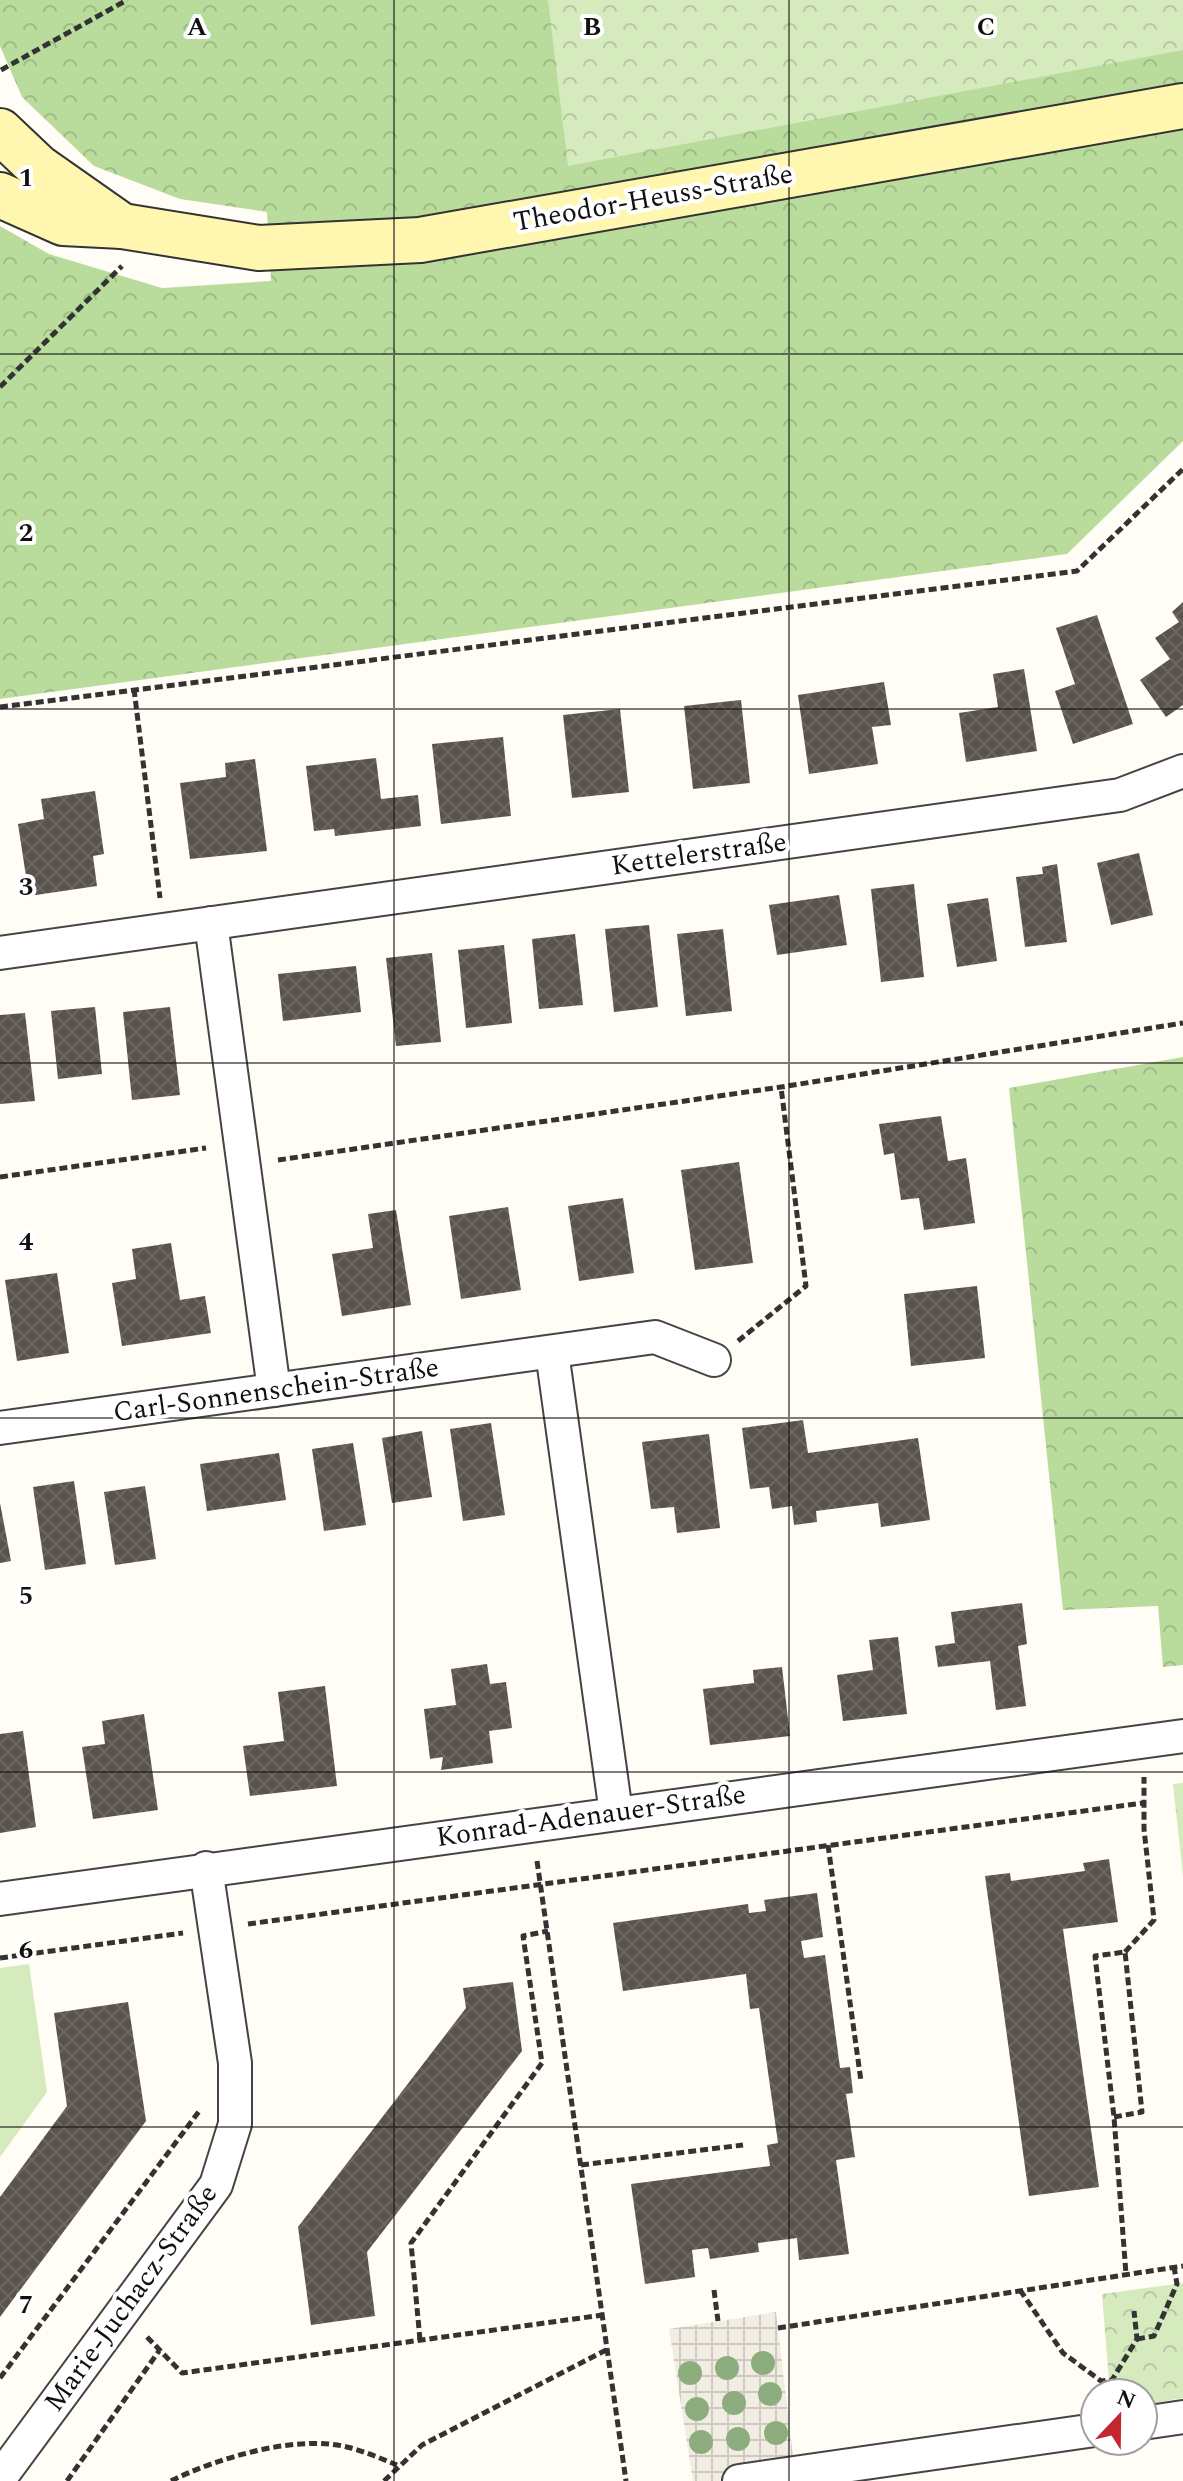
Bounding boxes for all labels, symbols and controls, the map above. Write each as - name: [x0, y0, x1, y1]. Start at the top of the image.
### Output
- text: A: [187, 7, 207, 47]
- text: B: [583, 7, 601, 47]
- text: C: [977, 7, 995, 47]
- street label: Theodor-Heuss-Straße: [510, 152, 796, 244]
- text: 1: [19, 158, 33, 198]
- text: 2: [19, 513, 33, 553]
- street label: Kettelerstraße: [608, 820, 790, 888]
- text: 3: [19, 867, 33, 907]
- text: 4: [19, 1222, 34, 1262]
- street label: Carl-Sonnenschein-Straße: [110, 1346, 442, 1434]
- text: 5: [19, 1576, 33, 1616]
- street label: Konrad-Adenauer-Straße: [433, 1773, 749, 1859]
- text: 6: [19, 1930, 33, 1970]
- street label: Marie-Juchacz-Straße: [33, 2175, 229, 2421]
- text: 7: [19, 2285, 33, 2325]
- north arrow: [1079, 2377, 1159, 2457]
- text: N: [1111, 2381, 1140, 2419]

